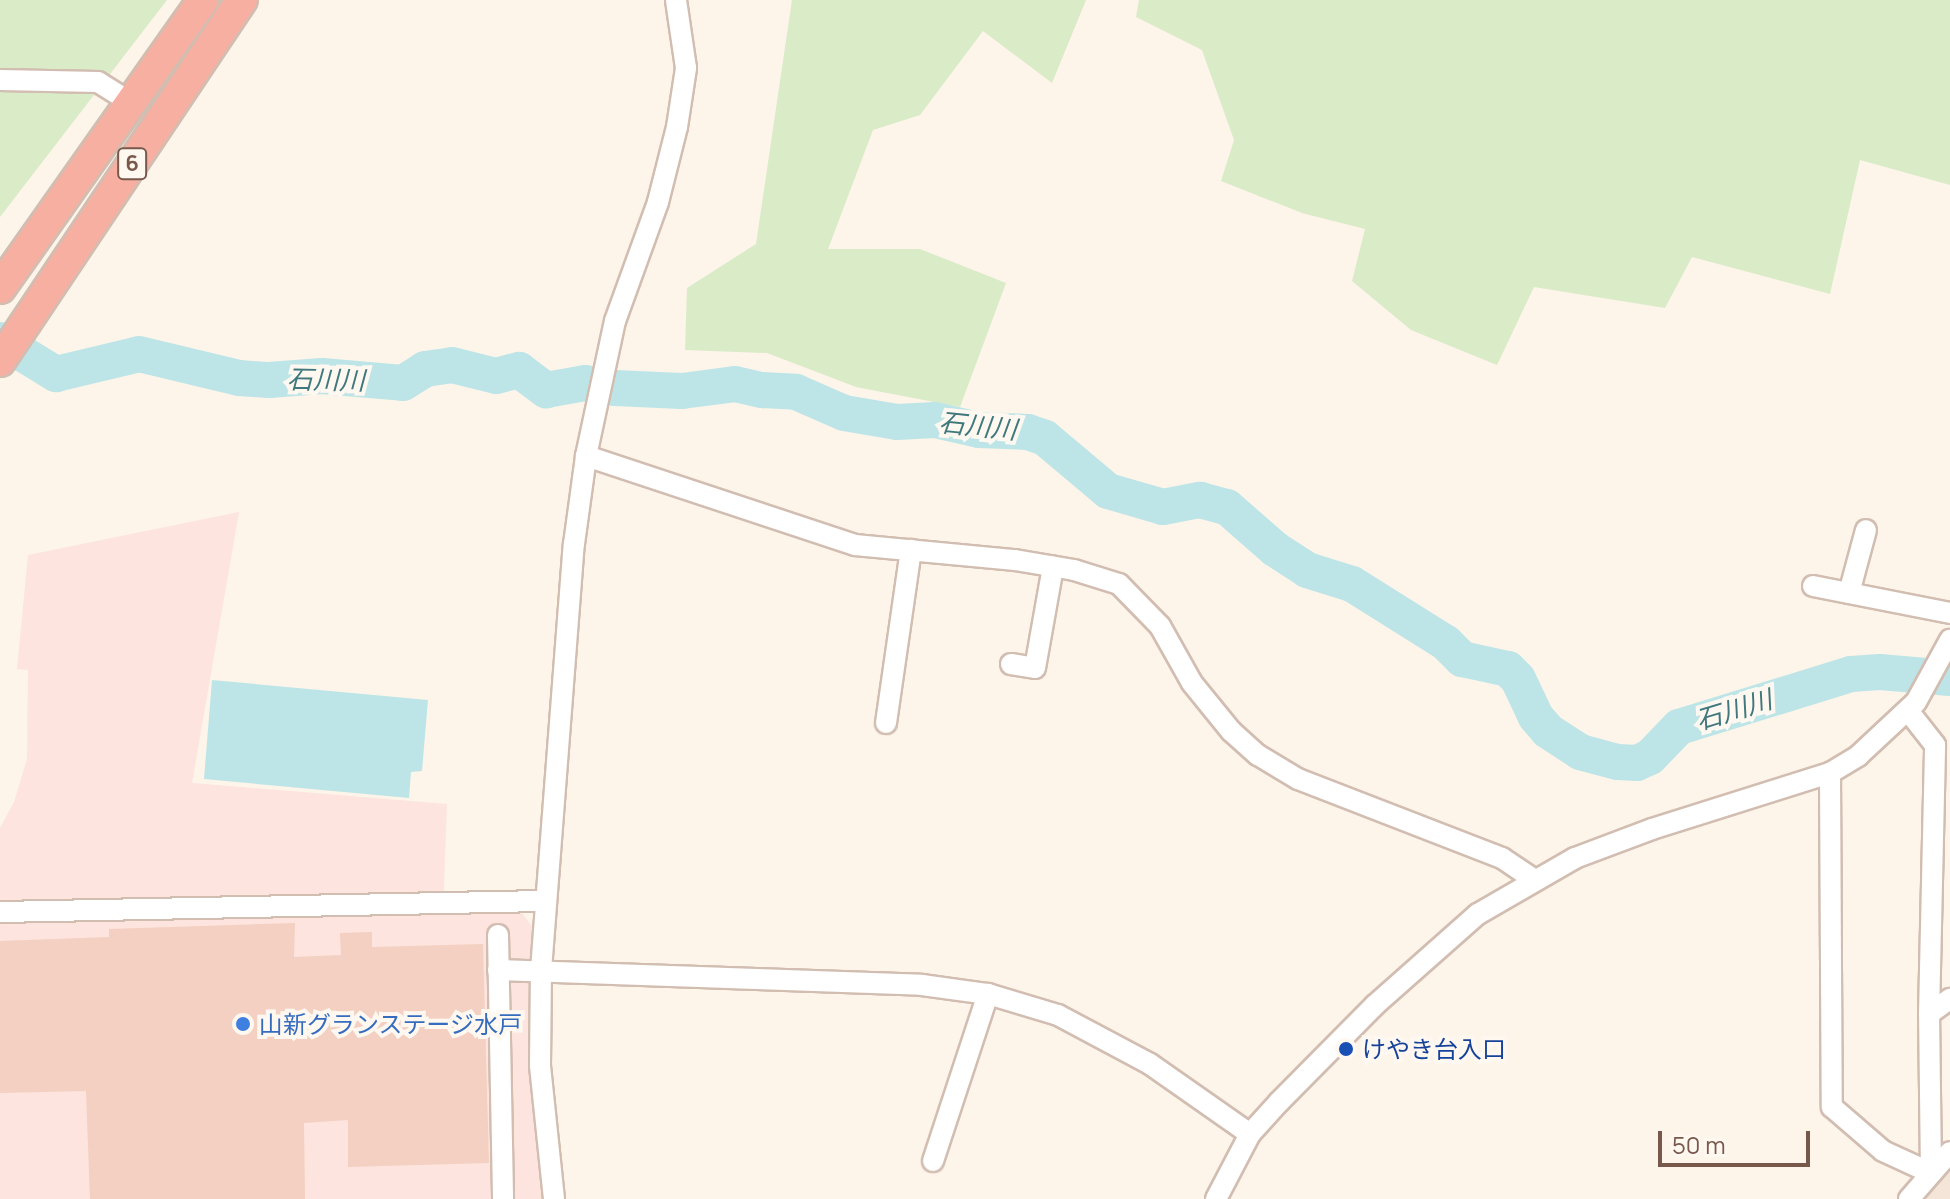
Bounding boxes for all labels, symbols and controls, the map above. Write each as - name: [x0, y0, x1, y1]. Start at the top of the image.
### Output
- road number: 6: [116, 146, 148, 182]
- water label: 石川川: [287, 364, 365, 396]
- water label: 石川川: [938, 406, 1018, 446]
- water label: 石川川: [1692, 684, 1776, 736]
- place label: 山新グランステージ水戸: [259, 1010, 523, 1038]
- marker: 山新グランステージ水戸: [234, 1015, 252, 1033]
- place label: けやき台入口: [1362, 1035, 1506, 1063]
- marker: けやき台入口: [1337, 1040, 1355, 1058]
- scale bar: [1662, 1115, 1814, 1165]
- text: 50 m: [1672, 1128, 1726, 1161]

